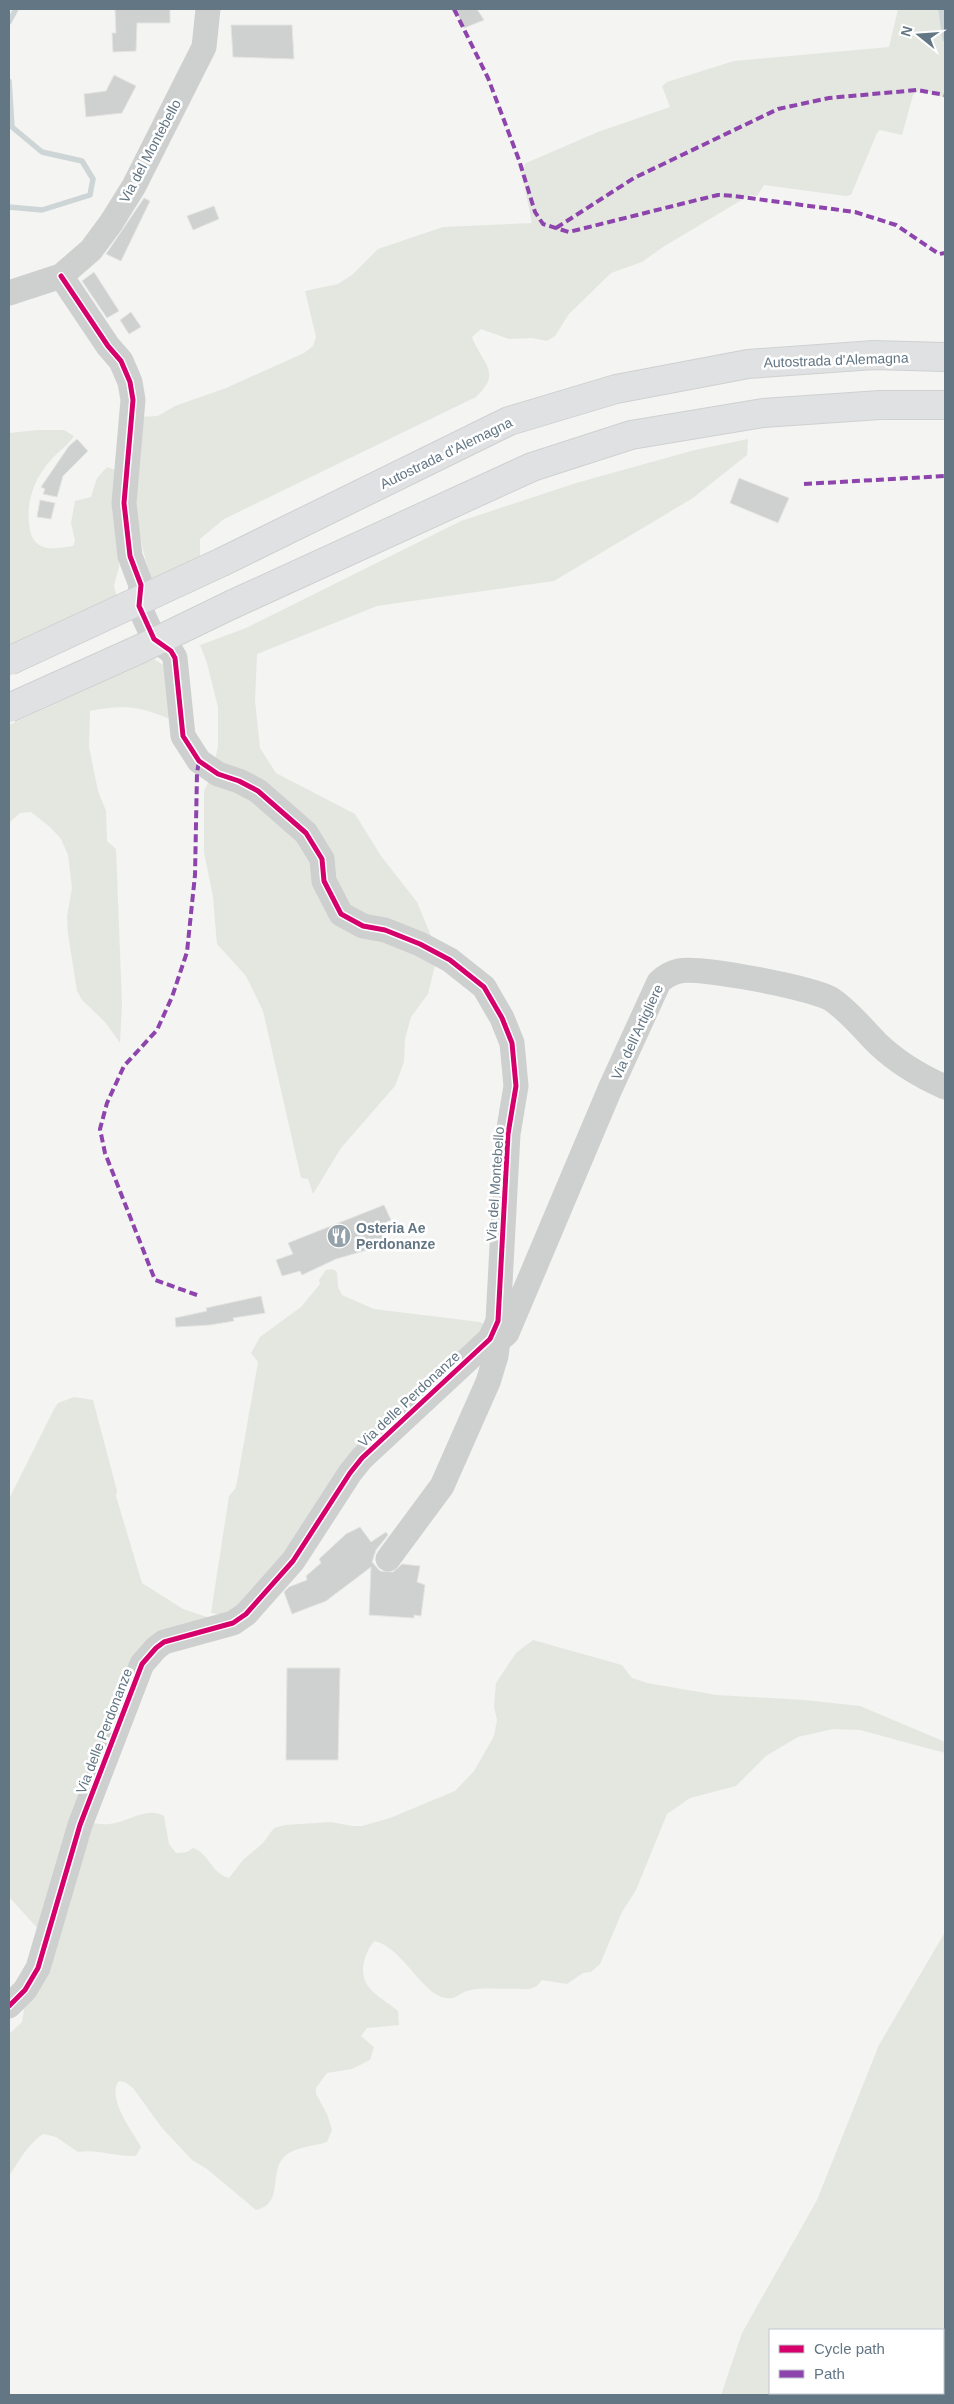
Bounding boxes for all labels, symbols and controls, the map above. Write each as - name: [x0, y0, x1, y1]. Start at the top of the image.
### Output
- north arrow: [894, 10, 944, 60]
- text: N: [897, 24, 916, 38]
- street label: Via del Montebello: [116, 96, 184, 205]
- street label: Autostrada d'Alemagna: [763, 349, 909, 371]
- street label: Autostrada d'Alemagna: [377, 414, 515, 492]
- street label: Via dell'Artigliere: [608, 981, 666, 1082]
- street label: Via del Montebello: [483, 1126, 507, 1242]
- place label: Osteria Ae Perdonanze: [356, 1220, 436, 1252]
- restaurant icon: Osteria Ae Perdonanze: [326, 1223, 352, 1249]
- street label: Via delle Perdonanze: [355, 1348, 463, 1450]
- street label: Via delle Perdonanze: [73, 1666, 135, 1796]
- legend: [769, 2329, 944, 2394]
- text: Cycle path: [814, 2340, 885, 2357]
- text: Path: [814, 2365, 845, 2382]

